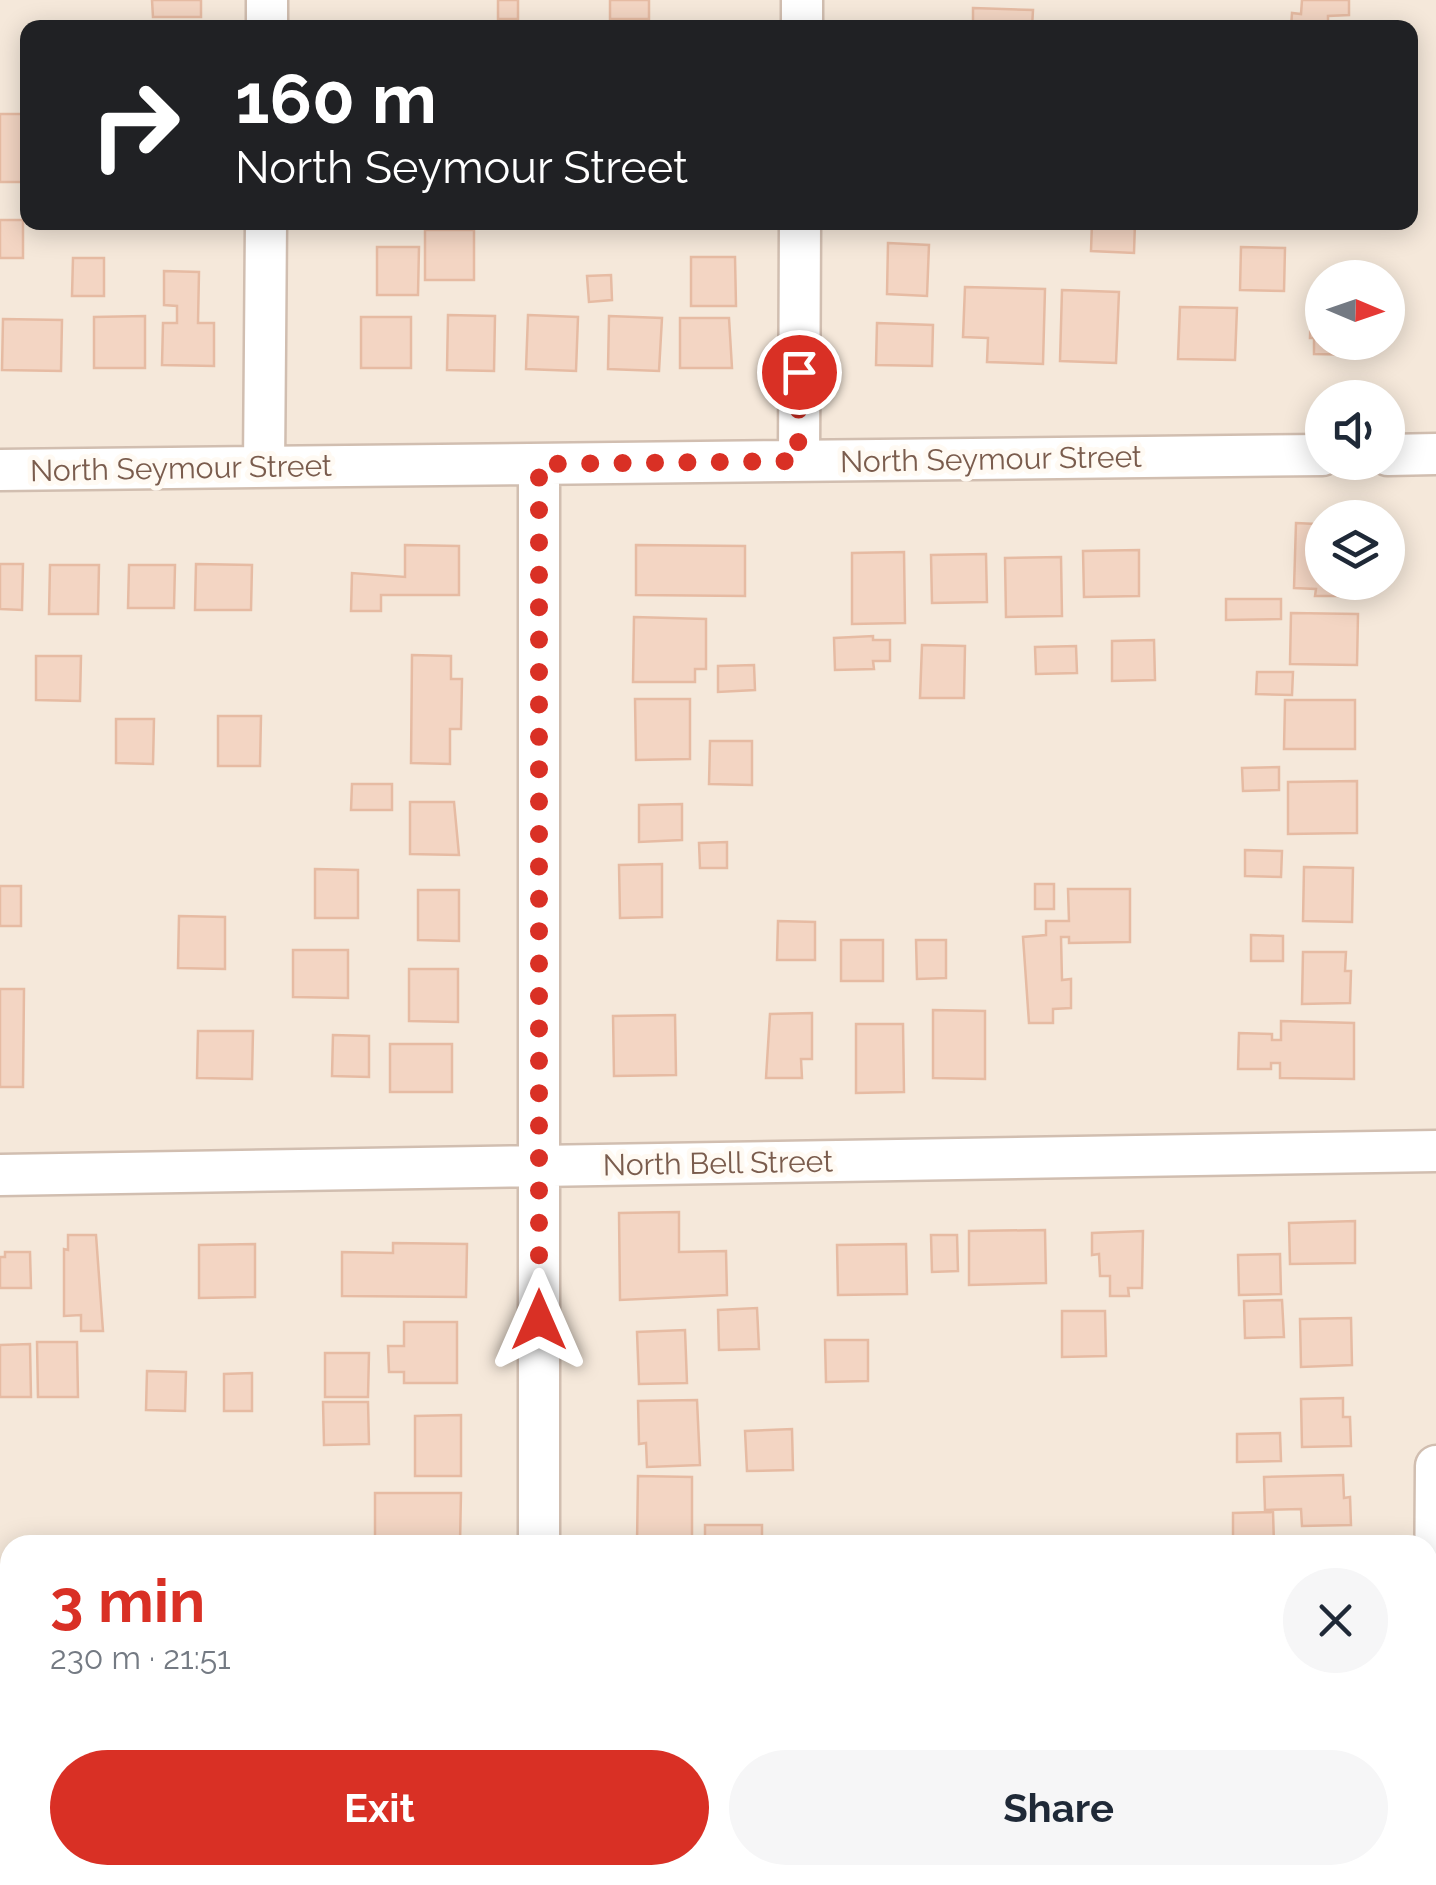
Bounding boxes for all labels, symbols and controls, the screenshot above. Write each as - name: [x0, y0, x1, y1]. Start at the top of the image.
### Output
- text: 160 m: [235, 57, 437, 139]
- icon: right: [70, 60, 200, 190]
- text: North Seymour Street: [235, 141, 688, 194]
- north arrow: [1305, 260, 1405, 360]
- map controls: [1305, 260, 1405, 600]
- pin: [757, 330, 842, 415]
- icon: arrive: [772, 345, 827, 400]
- button: sound: [1305, 380, 1405, 480]
- street label: North Seymour Street: [840, 439, 1142, 479]
- street label: North Seymour Street: [30, 448, 332, 488]
- button: layers: [1305, 500, 1405, 600]
- street label: North Bell Street: [603, 1143, 833, 1183]
- position arrow: [487, 1268, 591, 1372]
- text: 3 min: [50, 1566, 205, 1636]
- button: close: [1283, 1568, 1388, 1673]
- text: 230 m · 21:51: [50, 1639, 231, 1676]
- button: Exit: [50, 1750, 709, 1865]
- button: Share: [729, 1750, 1388, 1865]

